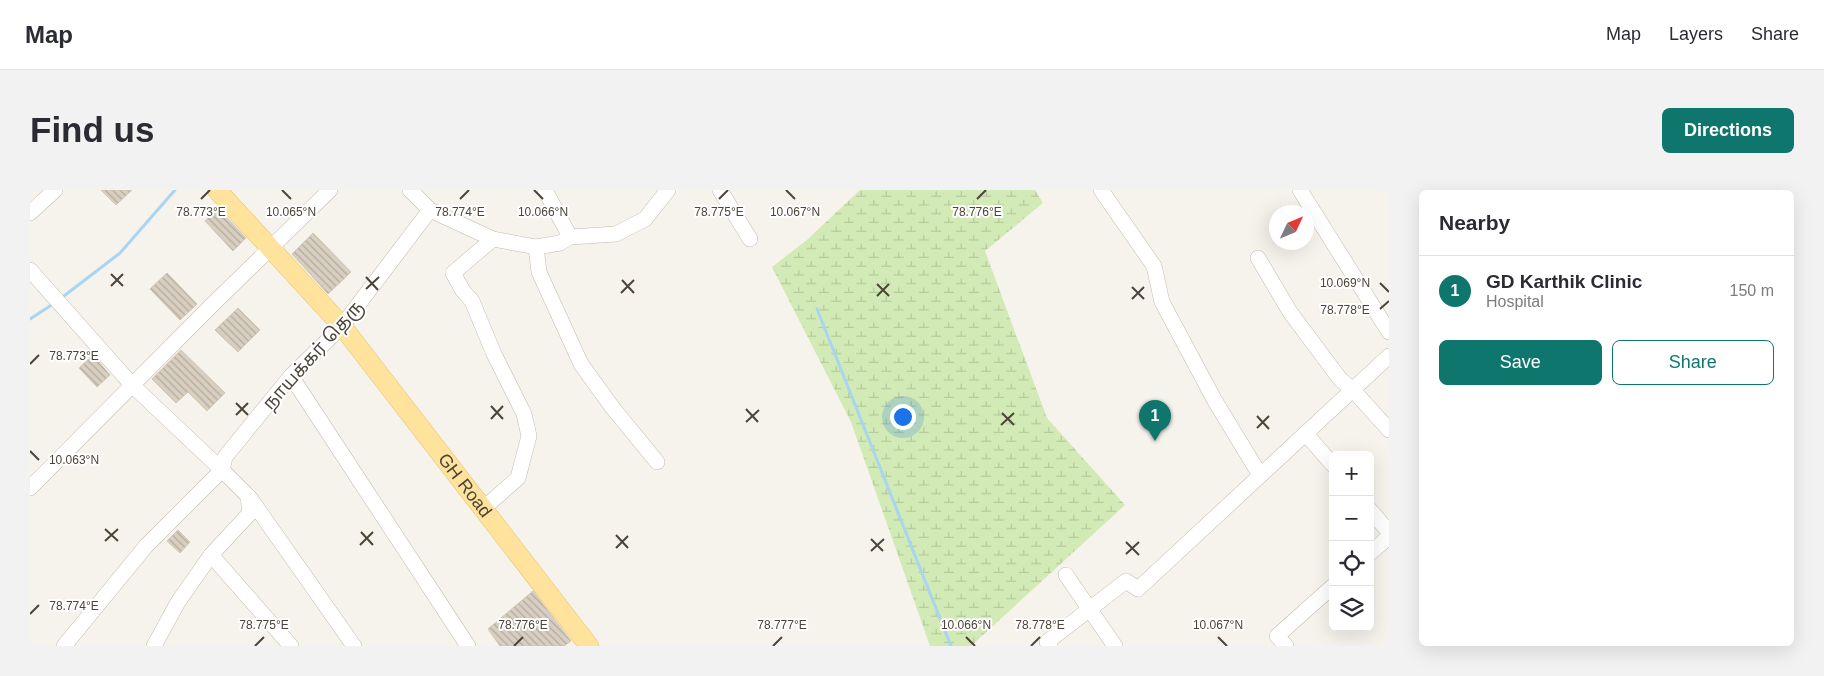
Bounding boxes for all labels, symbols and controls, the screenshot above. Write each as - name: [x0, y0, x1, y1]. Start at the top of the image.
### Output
- text: Map: [25, 21, 73, 48]
- text: Map: [1606, 24, 1641, 44]
- text: Layers: [1669, 24, 1723, 44]
- text: Share: [1751, 24, 1799, 44]
- button: Directions: [1662, 108, 1794, 153]
- text: Find us: [30, 110, 154, 149]
- text: 78.773°E: [176, 205, 226, 219]
- text: 10.065°N: [266, 205, 316, 219]
- text: 78.774°E: [435, 205, 485, 219]
- text: 10.066°N: [518, 205, 568, 219]
- text: 78.775°E: [694, 205, 744, 219]
- text: 10.067°N: [770, 205, 820, 219]
- text: 78.776°E: [952, 205, 1002, 219]
- north arrow: [1269, 205, 1314, 250]
- text: Nearby: [1439, 211, 1510, 234]
- text: GD Karthik Clinic: [1486, 271, 1642, 292]
- text: 10.069°N: [1320, 276, 1370, 290]
- text: 1: [1451, 282, 1459, 299]
- text: 150 m: [1730, 282, 1774, 299]
- text: Hospital: [1486, 293, 1544, 310]
- street label: நாயக்கர் தெரு: [259, 297, 369, 415]
- text: 78.778°E: [1320, 303, 1370, 317]
- button: Save: [1439, 340, 1602, 385]
- button: Share: [1612, 340, 1774, 385]
- text: 78.773°E: [49, 349, 99, 363]
- pin: 1: [1139, 400, 1171, 441]
- your location: [890, 404, 916, 430]
- street label: GH Road: [434, 450, 496, 521]
- map controls: [1329, 451, 1374, 631]
- button: +: [1329, 451, 1374, 496]
- text: 10.063°N: [49, 453, 99, 467]
- button: −: [1329, 496, 1374, 541]
- button: locate: [1329, 541, 1374, 586]
- button: layers: [1329, 586, 1374, 631]
- text: 78.774°E: [49, 599, 99, 613]
- text: 78.775°E: [239, 618, 289, 632]
- text: 78.776°E: [498, 618, 548, 632]
- text: 78.777°E: [757, 618, 807, 632]
- text: 10.066°N: [941, 618, 991, 632]
- text: 78.778°E: [1015, 618, 1065, 632]
- text: 10.067°N: [1193, 618, 1243, 632]

